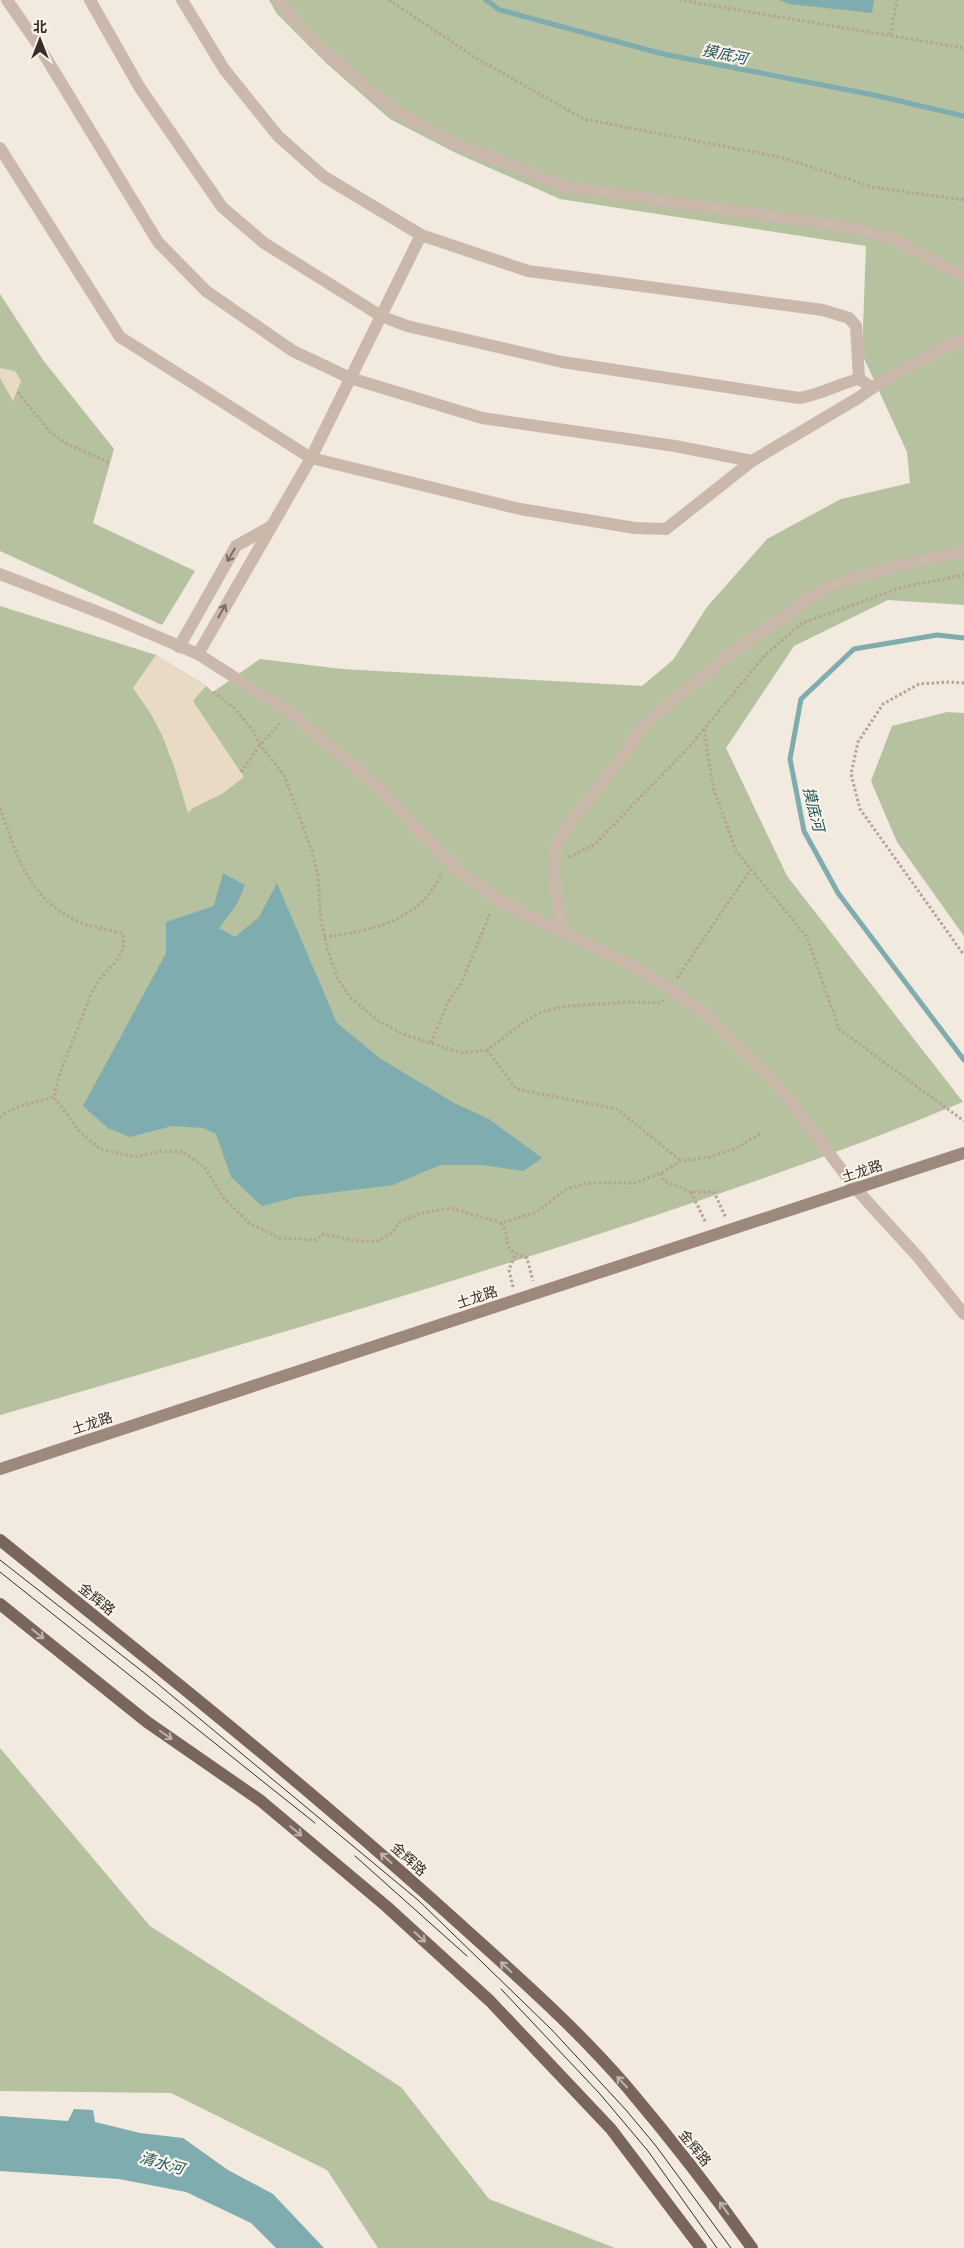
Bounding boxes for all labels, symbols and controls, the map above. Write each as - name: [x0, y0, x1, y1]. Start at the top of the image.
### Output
- north arrow: [15, 15, 65, 65]
- text: 北: [33, 17, 47, 37]
- water label: 摸底河: [701, 39, 752, 70]
- one-way arrow: [226, 548, 236, 563]
- one-way arrow: [217, 604, 227, 619]
- water label: 摸底河: [798, 785, 830, 836]
- street label: 土龙路: [839, 1155, 885, 1187]
- street label: 土龙路: [454, 1281, 500, 1313]
- street label: 土龙路: [69, 1407, 115, 1439]
- street label: 金辉路: [74, 1578, 120, 1620]
- one-way arrow: [31, 1629, 44, 1640]
- one-way arrow: [159, 1729, 172, 1740]
- one-way arrow: [290, 1825, 303, 1837]
- street label: 金辉路: [387, 1838, 431, 1880]
- one-way arrow: [380, 1853, 393, 1864]
- one-way arrow: [413, 1931, 426, 1943]
- one-way arrow: [500, 1961, 513, 1973]
- one-way arrow: [616, 2075, 628, 2088]
- street label: 金辉路: [674, 2125, 716, 2171]
- water label: 清水河: [137, 2147, 189, 2180]
- one-way arrow: [719, 2201, 729, 2215]

